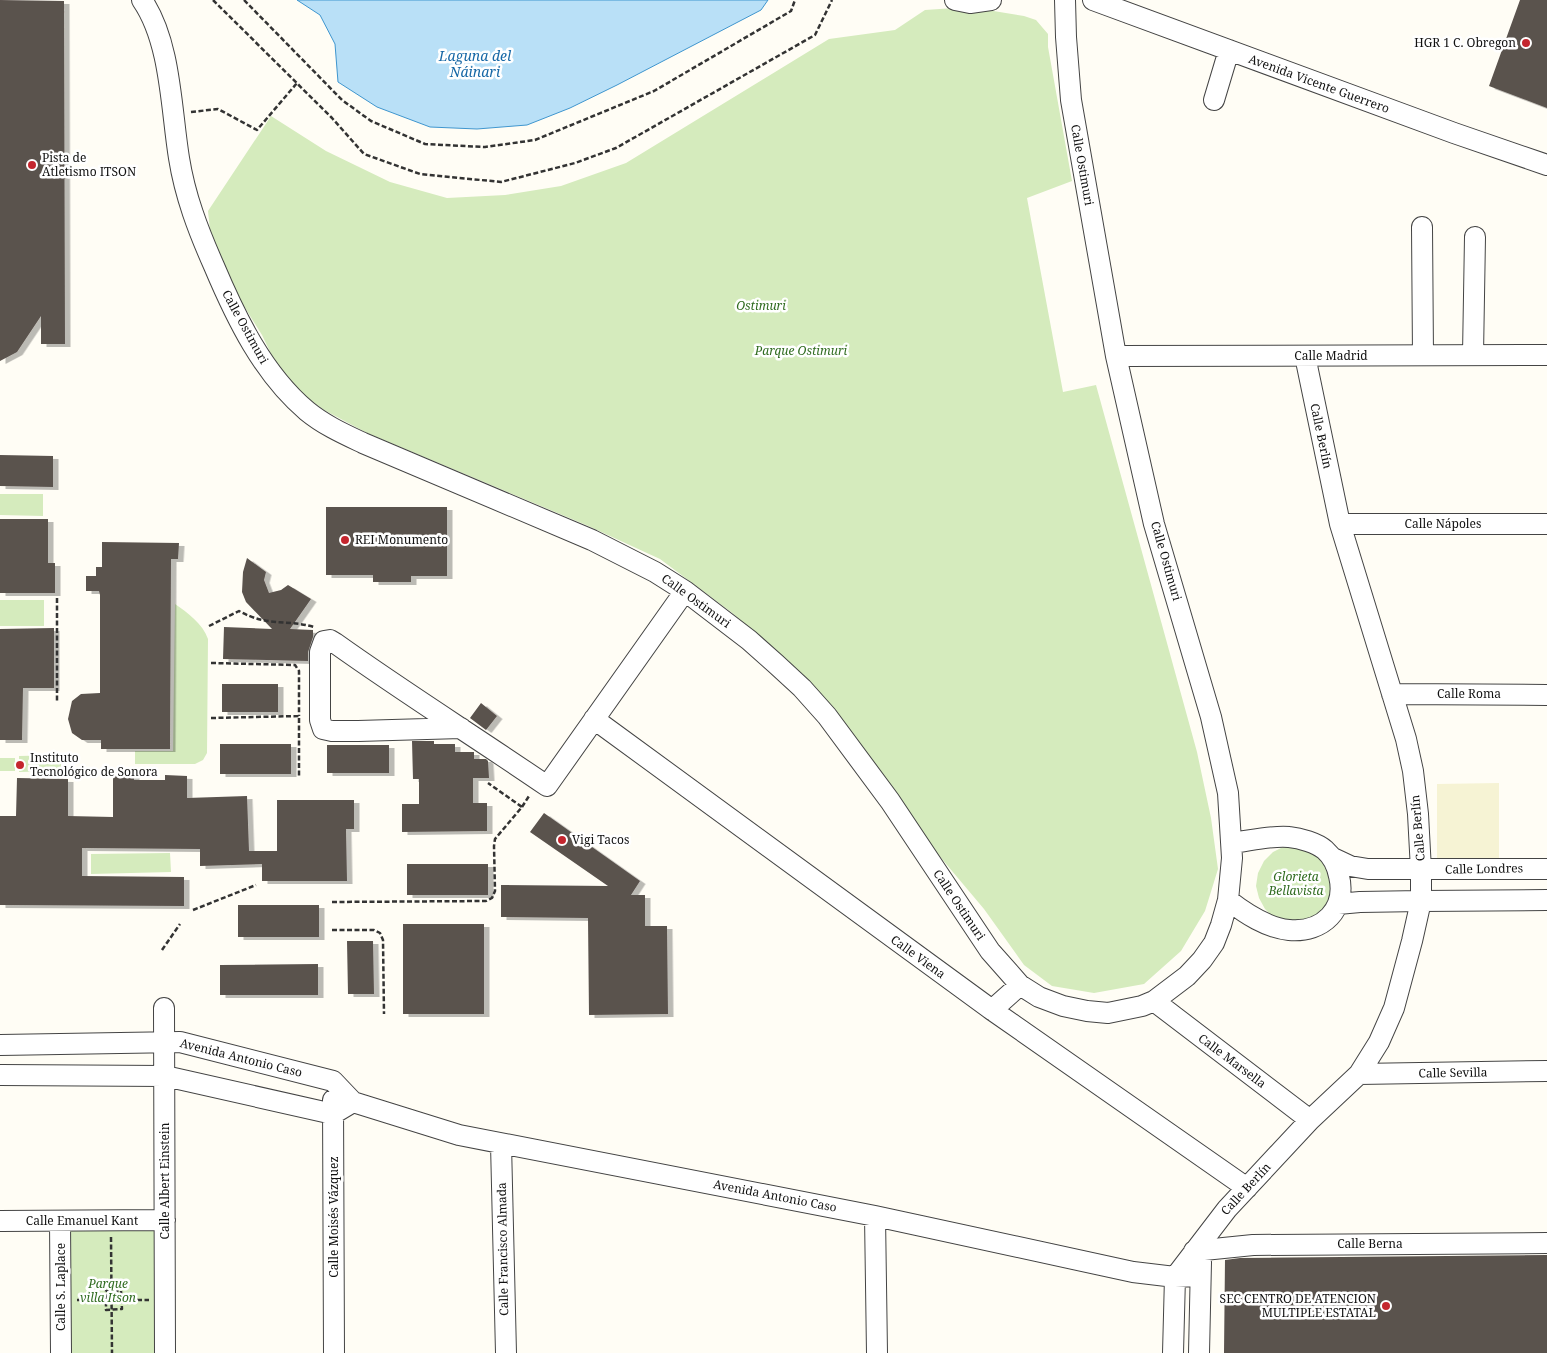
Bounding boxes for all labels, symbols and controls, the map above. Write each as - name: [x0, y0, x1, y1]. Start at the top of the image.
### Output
- place label: HGR 1 C. Obregon: [1414, 34, 1516, 51]
- marker: HGR 1 C. Obregon: [1520, 37, 1532, 49]
- water label: Laguna del Náinari: [438, 46, 512, 81]
- street label: Avenida Vicente Guerrero: [1246, 50, 1392, 117]
- street label: Calle Ostimuri: [1067, 123, 1098, 207]
- place label: Pista de Atletismo ITSON: [42, 149, 136, 180]
- marker: Pista de Atletismo ITSON: [26, 159, 38, 171]
- street label: Calle Ostimuri: [218, 287, 273, 367]
- park label: Ostimuri: [736, 297, 786, 314]
- park label: Parque Ostimuri: [754, 342, 848, 359]
- street label: Calle Madrid: [1294, 347, 1368, 364]
- street label: Calle Berlín: [1306, 402, 1337, 470]
- street label: Calle Nápoles: [1405, 515, 1481, 532]
- street label: Calle Ostimuri: [1147, 519, 1186, 603]
- place label: REI Monumento: [355, 531, 448, 548]
- marker: REI Monumento: [339, 534, 351, 546]
- street label: Calle Ostimuri: [658, 570, 735, 632]
- street label: Calle Roma: [1437, 685, 1501, 702]
- place label: Instituto Tecnológico de Sonora: [30, 749, 158, 780]
- marker: Instituto Tecnológico de Sonora: [14, 759, 26, 771]
- street label: Calle Berlín: [1406, 794, 1429, 862]
- place label: Vigi Tacos: [572, 831, 629, 848]
- marker: Vigi Tacos: [556, 834, 568, 846]
- street label: Calle Londres: [1445, 859, 1523, 878]
- street label: Calle Ostimuri: [929, 866, 989, 944]
- park label: Glorieta Bellavista: [1267, 868, 1324, 899]
- street label: Calle Viena: [887, 931, 949, 982]
- street label: Calle Marsella: [1195, 1029, 1270, 1092]
- street label: Avenida Antonio Caso: [178, 1034, 304, 1081]
- street label: Calle Sevilla: [1418, 1063, 1488, 1082]
- street label: Calle Albert Einstein: [156, 1122, 173, 1239]
- street label: Calle Moisés Vázquez: [325, 1156, 342, 1278]
- street label: Calle Berlín: [1217, 1158, 1275, 1219]
- street label: Avenida Antonio Caso: [712, 1175, 838, 1216]
- street label: Calle Francisco Almada: [493, 1182, 512, 1316]
- street label: Calle Emanuel Kant: [26, 1212, 138, 1229]
- street label: Calle Berna: [1337, 1235, 1403, 1252]
- street label: Calle S. Laplace: [52, 1243, 69, 1331]
- park label: Parque villa Itson: [80, 1275, 136, 1306]
- place label: SEC CENTRO DE ATENCION MULTIPLE ESTATAL: [1220, 1290, 1376, 1321]
- marker: SEC CENTRO DE ATENCION MULTIPLE ESTATAL: [1380, 1300, 1392, 1312]

